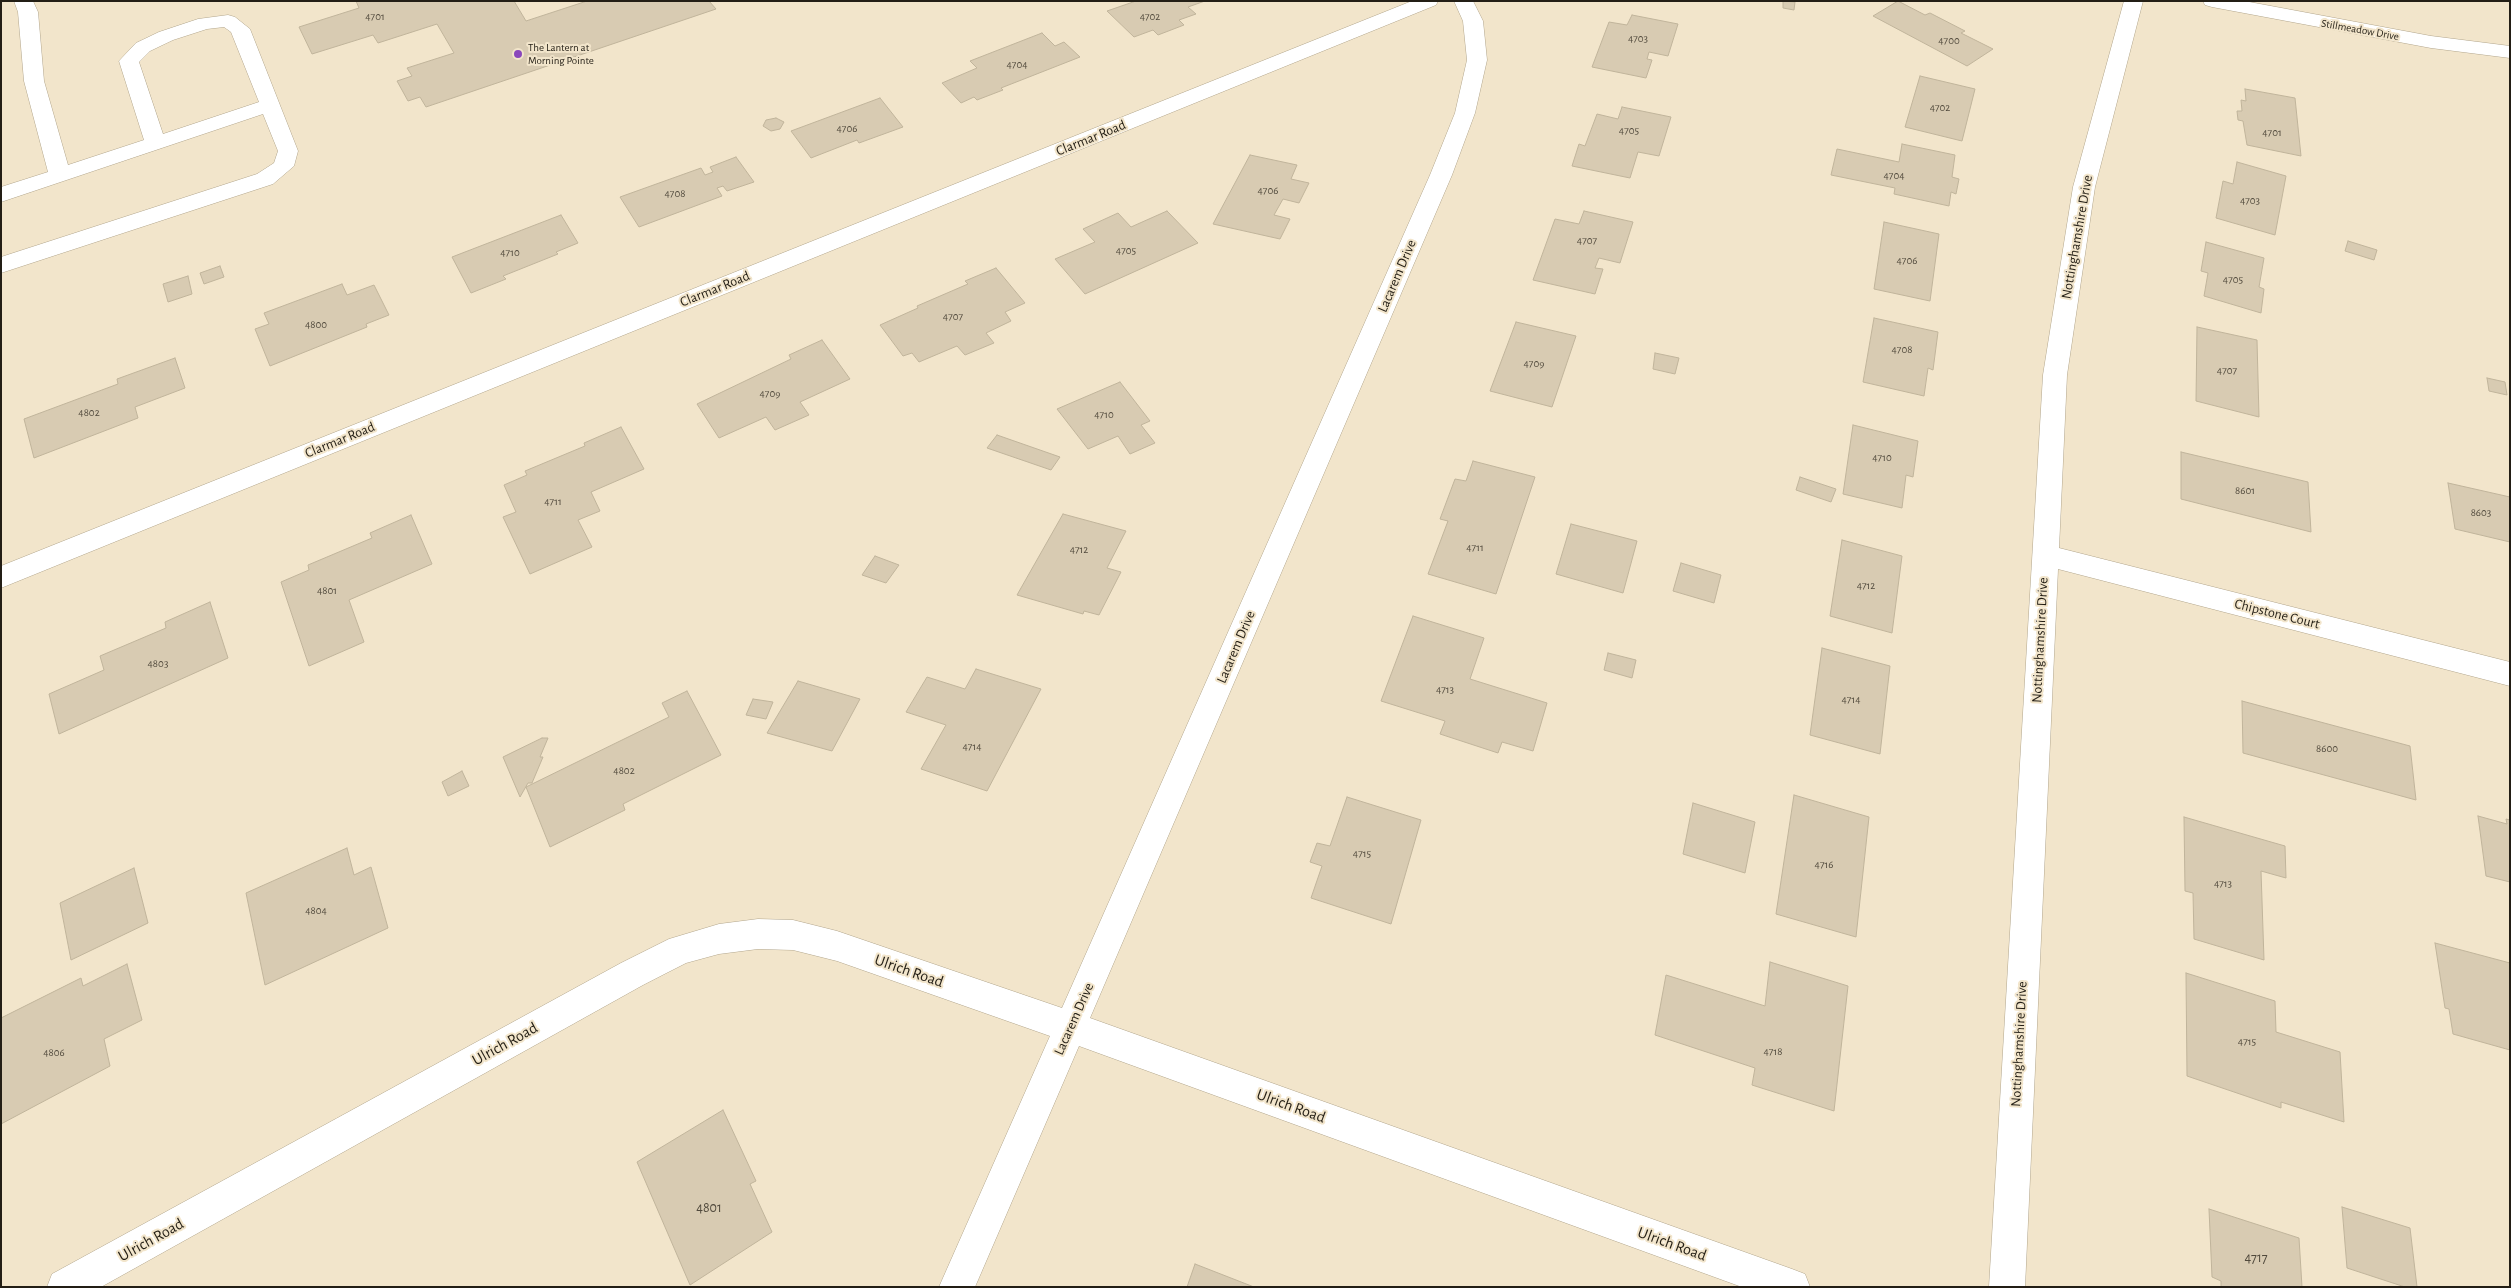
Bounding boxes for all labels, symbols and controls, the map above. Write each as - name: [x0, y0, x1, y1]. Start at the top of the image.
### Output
- house number: 4701: [365, 10, 385, 24]
- house number: 4702: [1140, 10, 1160, 24]
- street label: Stillmeadow Drive: [2320, 17, 2400, 43]
- house number: 4703: [1628, 32, 1648, 46]
- house number: 4700: [1938, 34, 1960, 48]
- place label: The Lantern at Morning Pointe: [528, 41, 594, 67]
- marker: The Lantern at Morning Pointe: [512, 48, 524, 60]
- house number: 4704: [1007, 58, 1027, 72]
- house number: 4702: [1930, 101, 1950, 115]
- street label: Clarmar Road: [1054, 116, 1128, 160]
- house number: 4706: [837, 122, 857, 136]
- house number: 4705: [1619, 124, 1639, 138]
- house number: 4701: [2262, 126, 2282, 140]
- house number: 4704: [1884, 169, 1904, 183]
- street label: Nottinghamshire Drive: [2058, 174, 2096, 300]
- house number: 4706: [1258, 184, 1278, 198]
- house number: 4708: [665, 187, 685, 201]
- house number: 4703: [2240, 194, 2260, 208]
- house number: 4707: [1577, 234, 1597, 248]
- street label: Lacarem Drive: [1374, 237, 1420, 315]
- house number: 4705: [1116, 244, 1136, 258]
- house number: 4710: [500, 246, 520, 260]
- house number: 4706: [1897, 254, 1917, 268]
- street label: Clarmar Road: [678, 267, 752, 311]
- house number: 4705: [2223, 273, 2243, 287]
- house number: 4707: [943, 310, 963, 324]
- house number: 4800: [305, 318, 327, 332]
- house number: 4708: [1892, 343, 1912, 357]
- house number: 4709: [1524, 357, 1544, 371]
- house number: 4707: [2217, 364, 2237, 378]
- house number: 4709: [760, 387, 780, 401]
- house number: 4802: [78, 406, 100, 420]
- house number: 4710: [1094, 408, 1114, 422]
- street label: Clarmar Road: [303, 418, 377, 462]
- house number: 4710: [1872, 451, 1892, 465]
- house number: 8601: [2235, 484, 2255, 498]
- house number: 4711: [544, 495, 562, 509]
- house number: 8603: [2471, 506, 2491, 520]
- house number: 4711: [1466, 541, 1484, 555]
- house number: 4712: [1070, 543, 1088, 557]
- street label: Nottinghamshire Drive: [2028, 577, 2052, 703]
- house number: 4712: [1857, 579, 1875, 593]
- house number: 4801: [317, 584, 337, 598]
- street label: Chipstone Court: [2233, 595, 2321, 633]
- street label: Lacarem Drive: [1213, 608, 1259, 686]
- house number: 4803: [148, 657, 168, 671]
- house number: 4713: [1436, 683, 1454, 697]
- house number: 4714: [1842, 693, 1860, 707]
- house number: 4714: [963, 740, 981, 754]
- house number: 8600: [2316, 742, 2338, 756]
- house number: 4802: [613, 764, 635, 778]
- house number: 4715: [1353, 847, 1371, 861]
- house number: 4716: [1815, 858, 1833, 872]
- house number: 4713: [2214, 877, 2232, 891]
- house number: 4804: [305, 904, 327, 918]
- street label: Ulrich Road: [872, 950, 946, 992]
- street label: Lacarem Drive: [1051, 980, 1097, 1058]
- street label: Nottinghamshire Drive: [2007, 981, 2031, 1107]
- street label: Ulrich Road: [469, 1018, 541, 1070]
- house number: 4715: [2238, 1035, 2256, 1049]
- house number: 4718: [1764, 1045, 1782, 1059]
- house number: 4806: [43, 1046, 65, 1060]
- street label: Ulrich Road: [1254, 1085, 1328, 1127]
- house number: 4801: [696, 1200, 722, 1216]
- street label: Ulrich Road: [115, 1214, 187, 1266]
- street label: Ulrich Road: [1635, 1223, 1709, 1265]
- house number: 4717: [2244, 1250, 2268, 1266]

